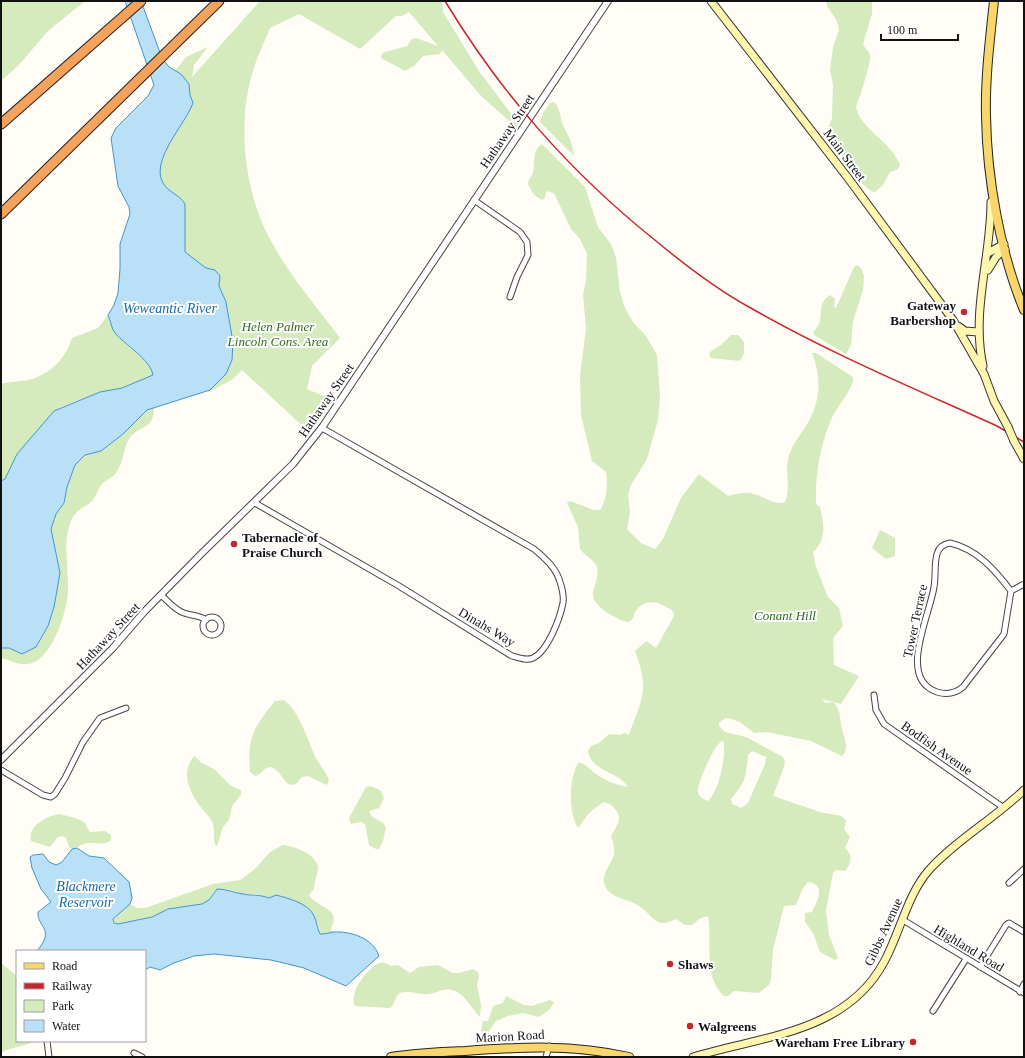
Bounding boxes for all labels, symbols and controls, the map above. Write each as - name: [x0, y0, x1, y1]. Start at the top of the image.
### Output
- scale bar: [881, 16, 958, 42]
- text: 100 m: [887, 23, 918, 37]
- street label: Hathaway Street: [477, 91, 538, 171]
- street label: Main Street: [821, 126, 870, 184]
- place label: Gateway Barbershop: [890, 298, 956, 328]
- water label: Weweantic River: [123, 301, 218, 316]
- marker: Gateway Barbershop: [959, 307, 969, 317]
- park label: Helen Palmer Lincoln Cons. Area: [227, 319, 329, 349]
- street label: Hathaway Street: [295, 360, 357, 440]
- place label: Tabernacle of Praise Church: [242, 530, 323, 560]
- marker: Tabernacle of Praise Church: [229, 539, 239, 549]
- street label: Tower Terrace: [900, 583, 930, 659]
- street label: Hathaway Street: [73, 599, 143, 673]
- street label: Dinahs Way: [456, 604, 518, 650]
- park label: Conant Hill: [754, 608, 816, 623]
- street label: Bodfish Avenue: [899, 718, 976, 778]
- water label: Blackmere Reservoir: [56, 879, 116, 910]
- street label: Gibbs Avenue: [861, 896, 905, 968]
- street label: Highland Road: [931, 921, 1007, 975]
- legend: [16, 950, 146, 1042]
- place label: Shaws: [678, 957, 713, 972]
- text: Road: [52, 959, 77, 973]
- marker: Shaws: [665, 959, 675, 969]
- text: Railway: [52, 979, 92, 993]
- text: Park: [52, 999, 74, 1013]
- text: Water: [52, 1019, 80, 1033]
- place label: Walgreens: [698, 1019, 756, 1034]
- marker: Walgreens: [685, 1021, 695, 1031]
- street label: Marion Road: [475, 1027, 545, 1045]
- place label: Wareham Free Library: [775, 1035, 905, 1050]
- marker: Wareham Free Library: [908, 1037, 918, 1047]

